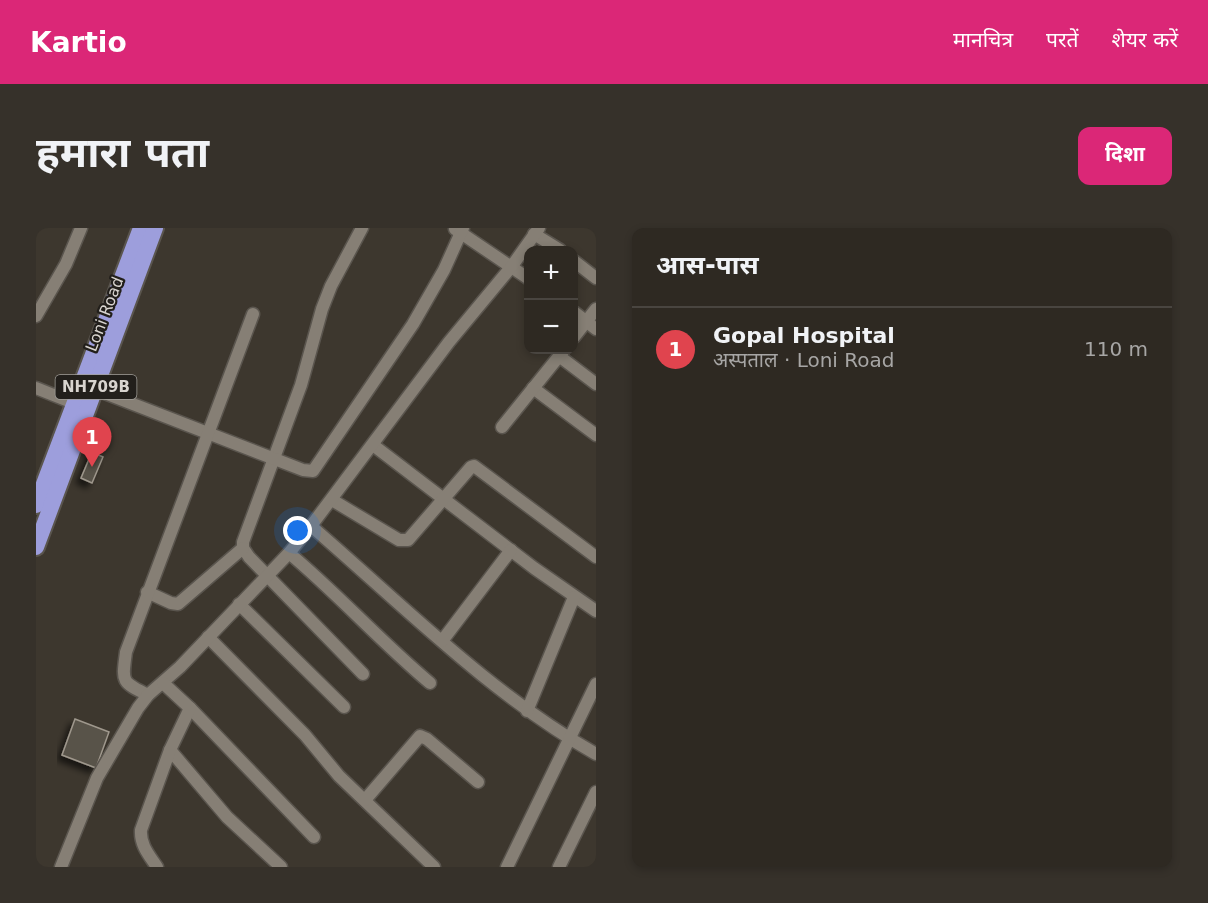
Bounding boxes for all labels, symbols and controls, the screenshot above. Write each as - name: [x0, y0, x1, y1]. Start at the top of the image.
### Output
- text: Kartio: [30, 26, 127, 59]
- text: मानचित्र: [953, 28, 1013, 52]
- text: परतें: [1046, 28, 1079, 52]
- text: शेयर करें: [1112, 28, 1178, 52]
- button: दिशा: [1078, 127, 1172, 185]
- text: हमारा पता: [36, 128, 209, 177]
- map controls: [524, 246, 578, 354]
- button: +: [524, 246, 578, 300]
- text: आस-पास: [656, 250, 759, 280]
- street label: Loni Road: [82, 274, 127, 354]
- button: −: [524, 300, 578, 354]
- text: Gopal Hospital: [713, 323, 895, 348]
- text: 1: [669, 337, 682, 361]
- text: 110 m: [1084, 337, 1148, 361]
- text: अस्पताल · Loni Road: [713, 348, 894, 372]
- road number: NH709B: [56, 375, 136, 399]
- pin: 1: [72, 418, 112, 467]
- your location: [283, 516, 312, 545]

